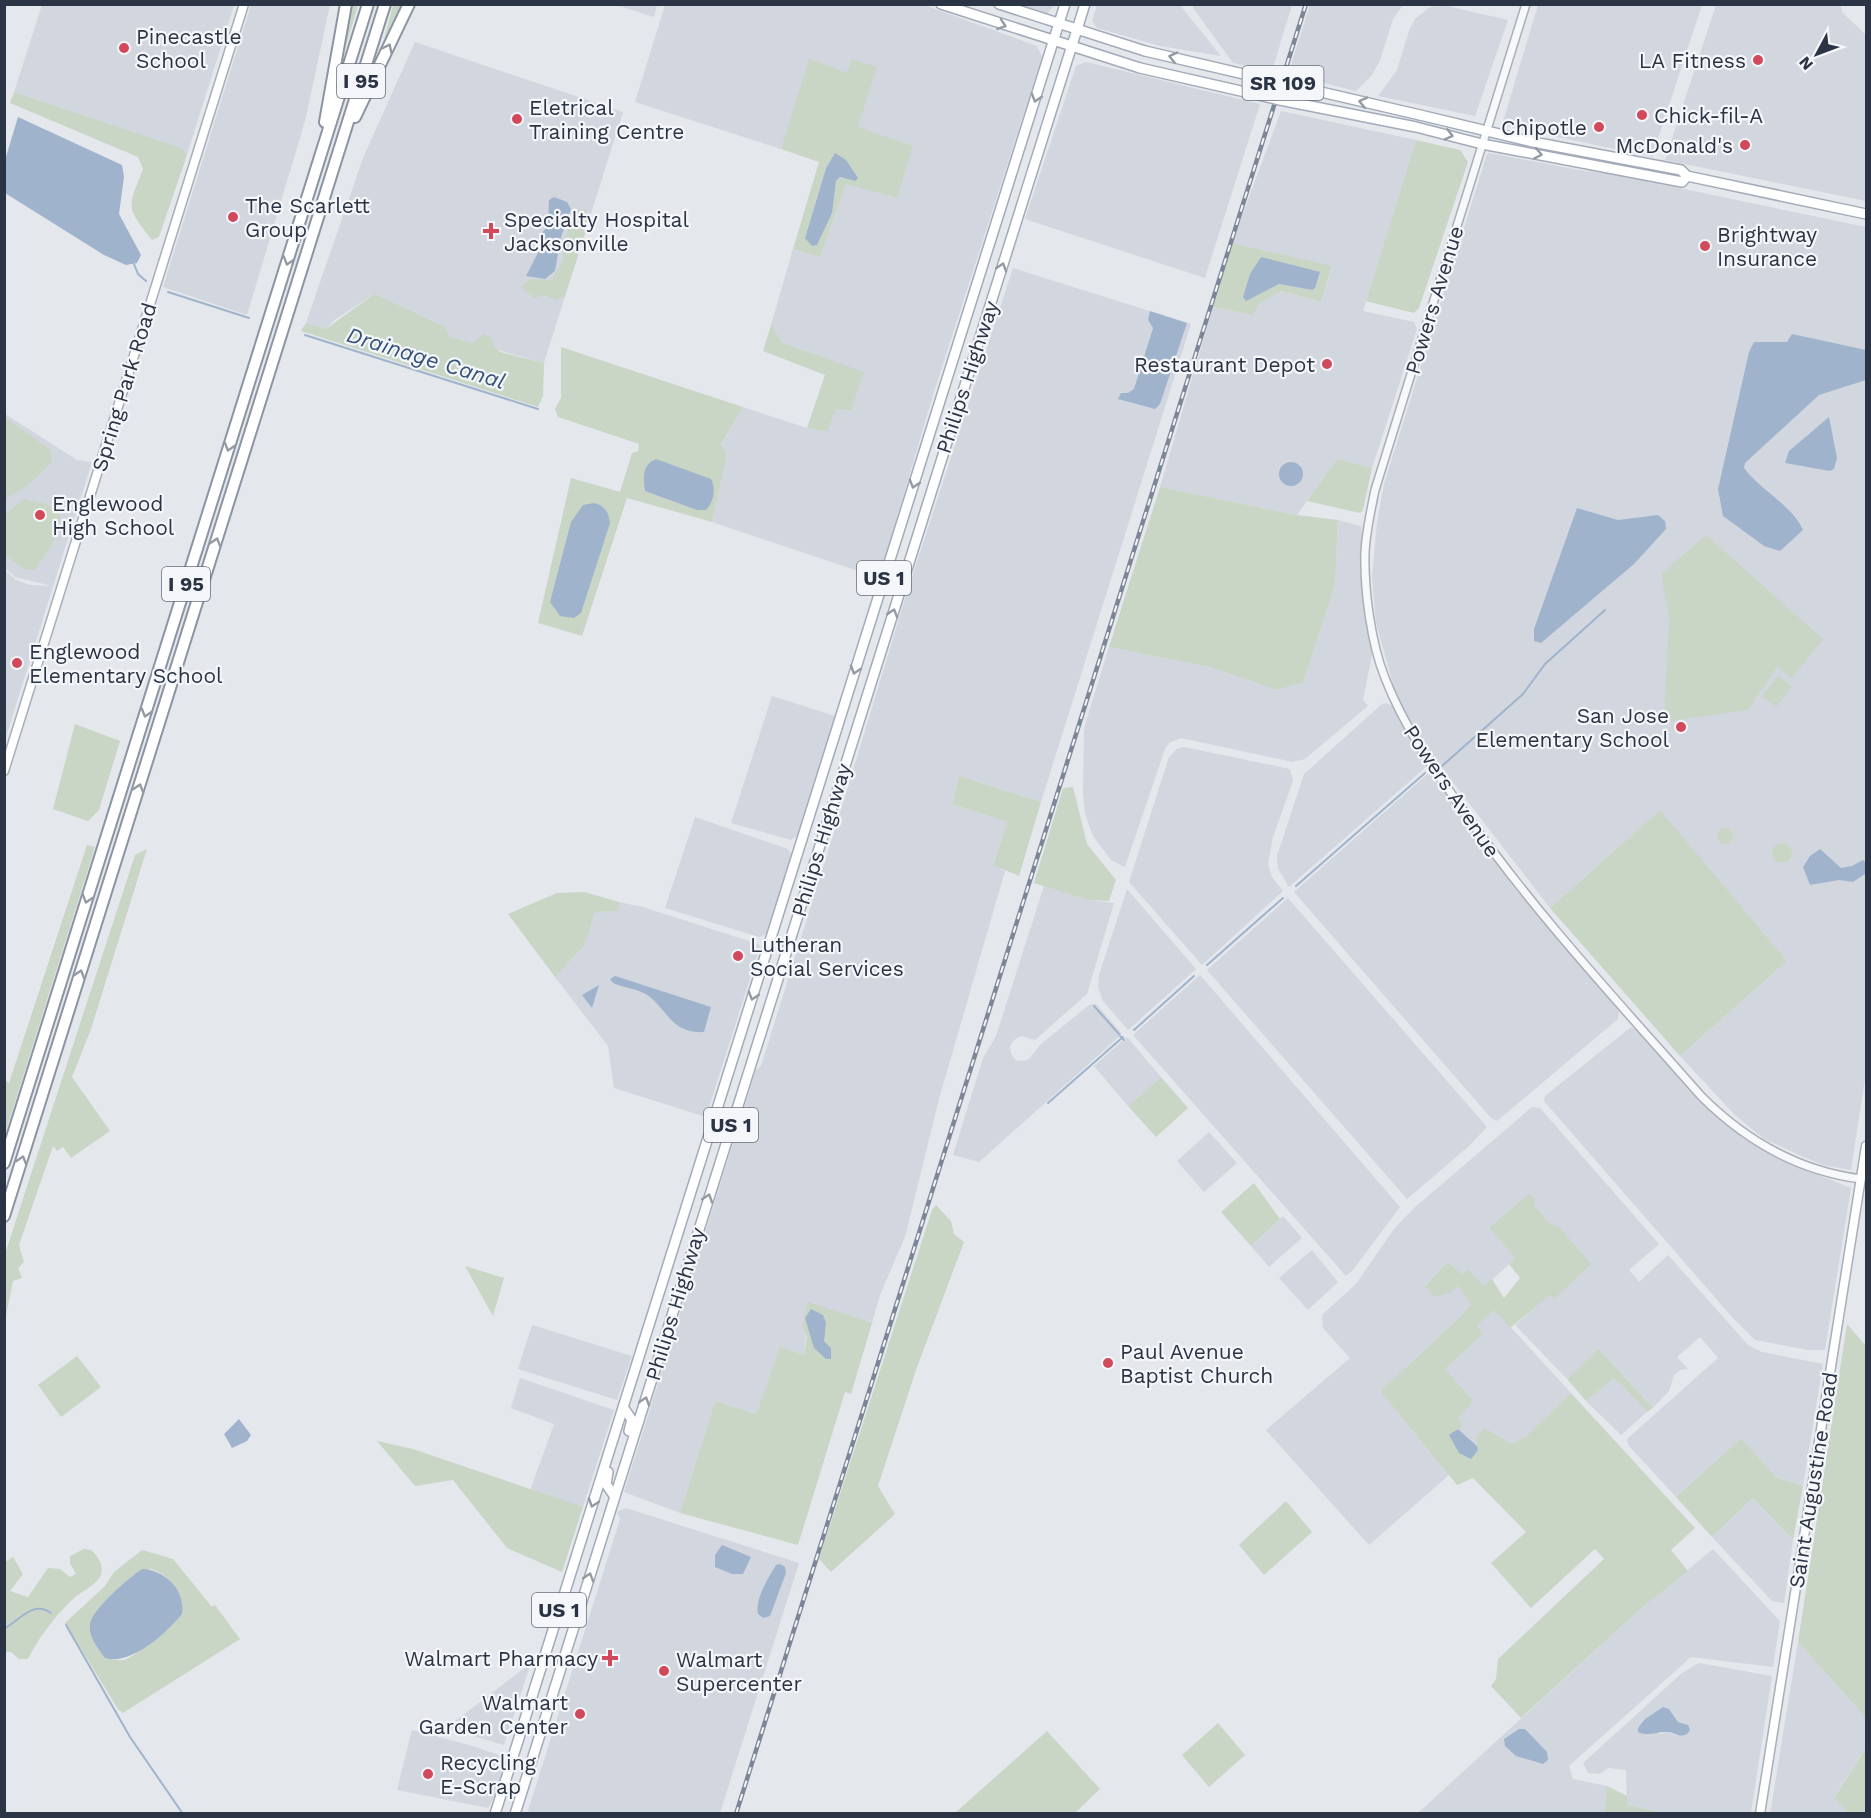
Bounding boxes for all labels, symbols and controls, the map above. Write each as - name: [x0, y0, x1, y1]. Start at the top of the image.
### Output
- one-way arrow: [996, 17, 1007, 30]
- place label: Pinecastle School: [136, 24, 242, 73]
- north arrow: [1787, 24, 1847, 84]
- marker: Pinecastle School: [117, 41, 131, 55]
- one-way arrow: [380, 43, 392, 54]
- place label: LA Fitness: [1639, 48, 1746, 73]
- one-way arrow: [1169, 52, 1179, 65]
- marker: LA Fitness: [1751, 53, 1765, 67]
- text: N: [1795, 53, 1817, 74]
- road number: I 95: [337, 64, 385, 98]
- road number: SR 109: [1242, 66, 1324, 100]
- one-way arrow: [1031, 92, 1043, 103]
- place label: Eletrical Training Centre: [529, 95, 684, 144]
- one-way arrow: [1358, 96, 1368, 109]
- place label: Chick-fil-A: [1654, 103, 1763, 128]
- marker: Chick-fil-A: [1635, 108, 1649, 122]
- marker: Eletrical Training Centre: [510, 112, 524, 126]
- place label: Chipotle: [1501, 115, 1587, 140]
- marker: Chipotle: [1592, 120, 1606, 134]
- one-way arrow: [1444, 128, 1454, 141]
- place label: McDonald's: [1616, 133, 1733, 158]
- marker: McDonald's: [1738, 138, 1752, 152]
- one-way arrow: [1532, 147, 1542, 160]
- place label: The Scarlett Group: [245, 193, 370, 242]
- place label: Specialty Hospital Jacksonville: [504, 207, 689, 256]
- marker: The Scarlett Group: [226, 210, 240, 224]
- marker: Specialty Hospital Jacksonville: [482, 222, 500, 240]
- place label: Brightway Insurance: [1717, 222, 1817, 271]
- street label: Powers Avenue: [1400, 223, 1468, 377]
- marker: Brightway Insurance: [1698, 239, 1712, 253]
- one-way arrow: [282, 255, 295, 266]
- one-way arrow: [995, 262, 1007, 273]
- street label: Philips Highway: [931, 297, 1004, 457]
- street label: Spring Park Road: [86, 300, 162, 474]
- water label: Drainage Canal: [344, 322, 509, 394]
- place label: Restaurant Depot: [1134, 352, 1315, 377]
- marker: Restaurant Depot: [1320, 357, 1334, 371]
- one-way arrow: [224, 441, 236, 452]
- one-way arrow: [909, 478, 921, 489]
- place label: Englewood High School: [52, 491, 175, 540]
- marker: Englewood High School: [33, 508, 47, 522]
- one-way arrow: [209, 537, 221, 548]
- road number: US 1: [857, 561, 911, 595]
- road number: I 95: [162, 567, 210, 601]
- one-way arrow: [885, 608, 898, 619]
- place label: Englewood Elementary School: [29, 639, 223, 688]
- marker: Englewood Elementary School: [10, 656, 24, 670]
- one-way arrow: [850, 664, 863, 675]
- place label: San Jose Elementary School: [1476, 703, 1670, 752]
- one-way arrow: [141, 707, 153, 718]
- street label: Powers Avenue: [1399, 720, 1505, 862]
- marker: San Jose Elementary School: [1674, 720, 1688, 734]
- street label: Philips Highway: [786, 760, 856, 920]
- one-way arrow: [132, 783, 144, 794]
- one-way arrow: [82, 893, 94, 904]
- place label: Lutheran Social Services: [750, 932, 904, 981]
- marker: Lutheran Social Services: [731, 949, 745, 963]
- one-way arrow: [73, 969, 86, 980]
- one-way arrow: [748, 990, 760, 1001]
- road number: US 1: [704, 1108, 758, 1142]
- one-way arrow: [15, 1155, 27, 1166]
- one-way arrow: [701, 1193, 714, 1204]
- street label: Philips Highway: [640, 1224, 710, 1384]
- place label: Paul Avenue Baptist Church: [1120, 1339, 1273, 1388]
- marker: Paul Avenue Baptist Church: [1101, 1356, 1115, 1370]
- street label: Saint Augustine Road: [1784, 1370, 1842, 1590]
- one-way arrow: [637, 1396, 650, 1407]
- one-way arrow: [588, 1497, 600, 1508]
- one-way arrow: [582, 1572, 594, 1583]
- road number: US 1: [532, 1593, 586, 1627]
- place label: Walmart Pharmacy: [404, 1646, 598, 1671]
- place label: Walmart Supercenter: [676, 1647, 802, 1696]
- marker: Walmart Pharmacy: [603, 1651, 617, 1665]
- marker: Walmart Supercenter: [657, 1664, 671, 1678]
- place label: Walmart Garden Center: [418, 1690, 568, 1739]
- marker: Walmart Garden Center: [573, 1707, 587, 1721]
- place label: Recycling E-Scrap: [440, 1750, 537, 1799]
- marker: Recycling E-Scrap: [421, 1767, 435, 1781]

